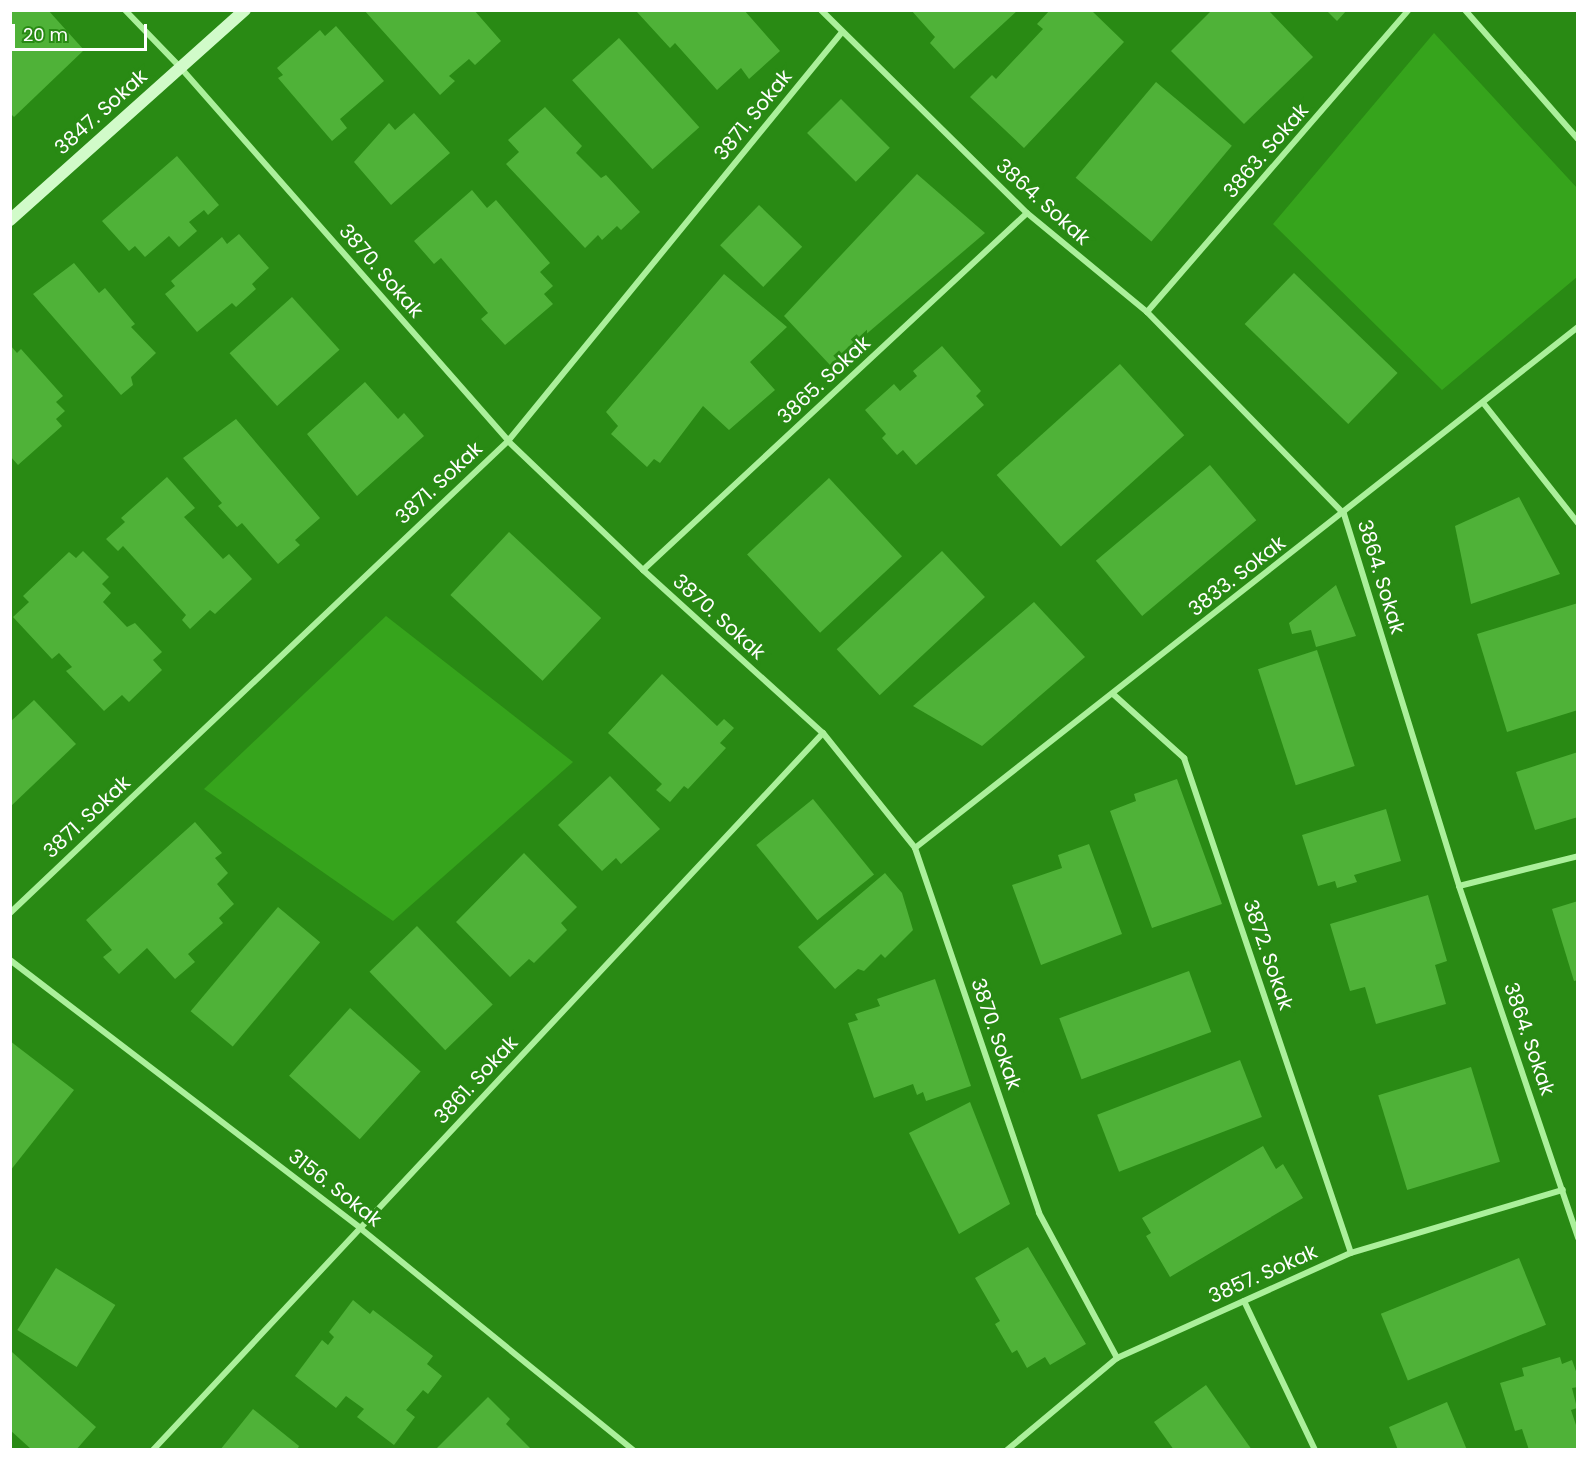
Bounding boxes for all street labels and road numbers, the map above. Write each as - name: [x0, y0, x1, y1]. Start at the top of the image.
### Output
- street label: 3847. Sokak: [50, 64, 152, 160]
- street label: 3871. Sokak: [709, 65, 797, 165]
- street label: 3863. Sokak: [1219, 99, 1313, 203]
- street label: 3864. Sokak: [991, 154, 1095, 250]
- street label: 3870. Sokak: [334, 219, 428, 323]
- street label: 3865. Sokak: [773, 331, 875, 429]
- street label: 3871. Sokak: [391, 437, 487, 529]
- street label: 3864. Sokak: [1352, 517, 1410, 637]
- street label: 3833. Sokak: [1184, 531, 1290, 621]
- street label: 3870. Sokak: [668, 569, 770, 665]
- street label: 3871. Sokak: [39, 771, 135, 863]
- street label: 3872. Sokak: [1238, 897, 1298, 1013]
- street label: 3870. Sokak: [966, 975, 1026, 1093]
- street label: 3864. Sokak: [1498, 979, 1560, 1099]
- street label: 3861. Sokak: [429, 1031, 523, 1129]
- street label: 3156. Sokak: [284, 1144, 386, 1232]
- street label: 3857. Sokak: [1205, 1239, 1321, 1309]

